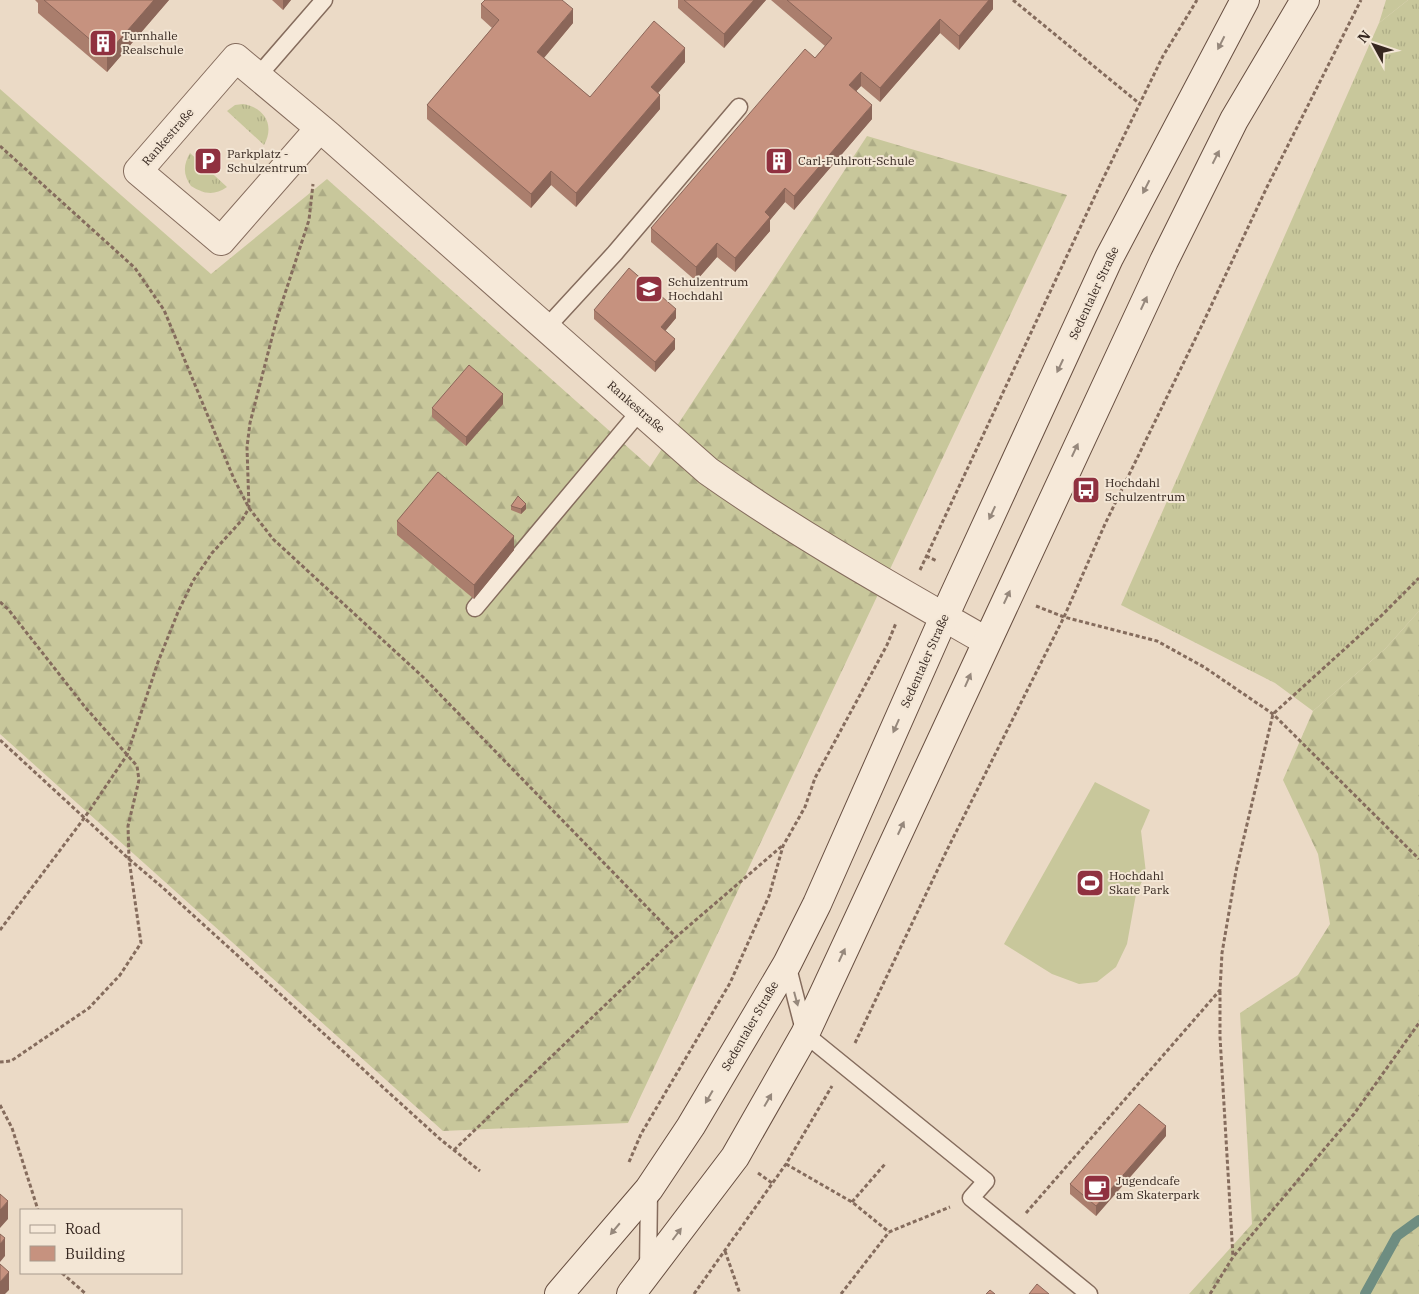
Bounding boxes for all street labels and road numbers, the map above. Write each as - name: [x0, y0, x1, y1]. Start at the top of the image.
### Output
- street label: Rankestraße: [138, 105, 197, 169]
- street label: Sedentaler Straße: [1065, 244, 1122, 342]
- street label: Rankestraße: [604, 377, 668, 436]
- street label: Sedentaler Straße: [897, 612, 952, 710]
- street label: Sedentaler Straße: [718, 978, 781, 1073]

